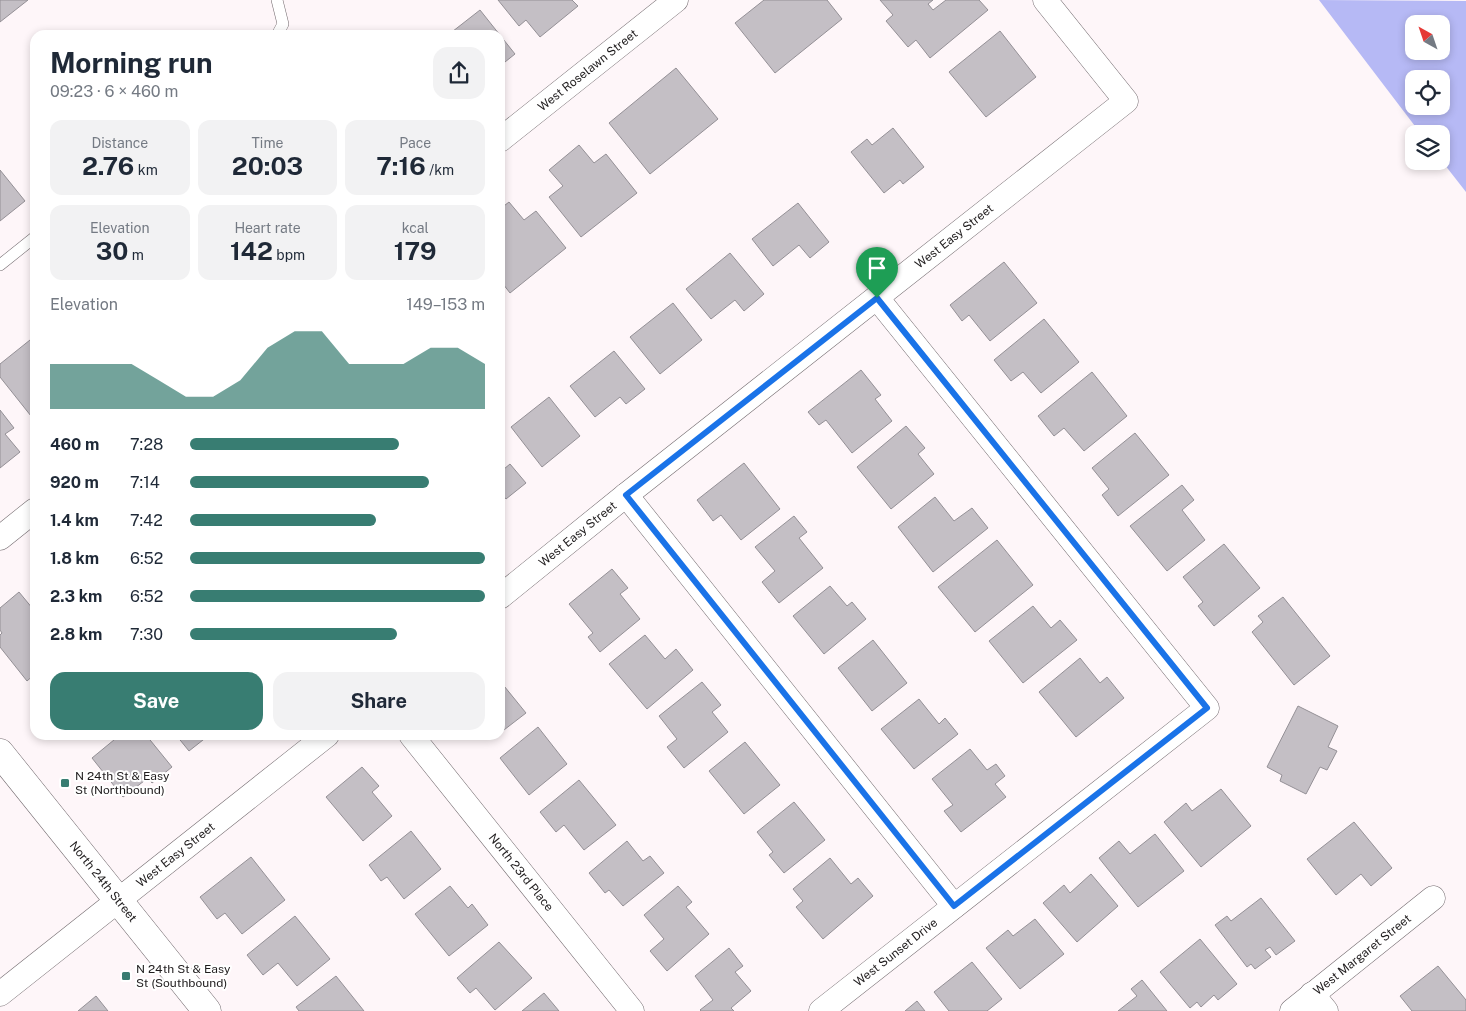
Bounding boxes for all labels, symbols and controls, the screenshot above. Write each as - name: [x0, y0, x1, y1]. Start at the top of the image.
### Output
- north arrow: [1405, 15, 1450, 60]
- map controls: [1405, 15, 1450, 170]
- street label: West Roselawn Street: [535, 26, 640, 114]
- text: Morning run: [50, 46, 213, 79]
- button: share: [433, 47, 485, 99]
- button: locate: [1405, 70, 1450, 115]
- text: 09:23 · 6 × 460 m: [50, 82, 178, 101]
- button: layers: [1405, 125, 1450, 170]
- text: Distance: [91, 135, 148, 151]
- text: Time: [252, 135, 283, 151]
- text: Pace: [399, 135, 431, 151]
- text: 2.76: [82, 151, 134, 181]
- text: 20:03: [232, 151, 303, 181]
- text: 7:16: [376, 151, 426, 181]
- text: km: [134, 162, 158, 178]
- text: /km: [426, 162, 454, 178]
- street label: West Easy Street: [912, 201, 996, 271]
- text: Elevation: [90, 220, 150, 236]
- text: Heart rate: [234, 220, 301, 236]
- text: kcal: [402, 220, 429, 236]
- text: 30: [96, 236, 128, 266]
- text: 142: [230, 236, 273, 266]
- text: 179: [394, 236, 436, 266]
- text: m: [128, 247, 144, 263]
- text: bpm: [273, 247, 305, 263]
- pin: [856, 247, 898, 298]
- icon: arrive: [863, 254, 891, 282]
- text: Elevation: [50, 295, 118, 314]
- text: 149–153 m: [406, 295, 485, 314]
- text: 460 m: [50, 435, 99, 454]
- text: 7:28: [130, 435, 163, 454]
- text: 920 m: [50, 473, 99, 492]
- text: 7:14: [130, 473, 160, 492]
- street label: West Easy Street: [536, 498, 620, 570]
- text: 1.4 km: [50, 511, 99, 530]
- text: 7:42: [130, 511, 163, 530]
- text: 1.8 km: [50, 549, 99, 568]
- text: 6:52: [130, 549, 163, 568]
- text: 2.3 km: [50, 587, 102, 606]
- text: 6:52: [130, 587, 163, 606]
- text: 2.8 km: [50, 625, 102, 644]
- text: 7:30: [130, 625, 163, 644]
- button: Save: [50, 672, 263, 730]
- button: Share: [273, 672, 485, 730]
- place label: N 24th St & Easy St (Northbound): [75, 769, 170, 797]
- marker: N 24th St & Easy St (Northbound): [59, 777, 71, 789]
- street label: West Easy Street: [134, 820, 218, 890]
- street label: North 23rd Place: [486, 831, 556, 914]
- street label: North 24th Street: [67, 839, 140, 925]
- street label: West Margaret Street: [1311, 911, 1414, 998]
- street label: West Sunset Drive: [851, 915, 940, 989]
- place label: N 24th St & Easy St (Southbound): [136, 962, 231, 990]
- marker: N 24th St & Easy St (Southbound): [120, 970, 132, 982]

